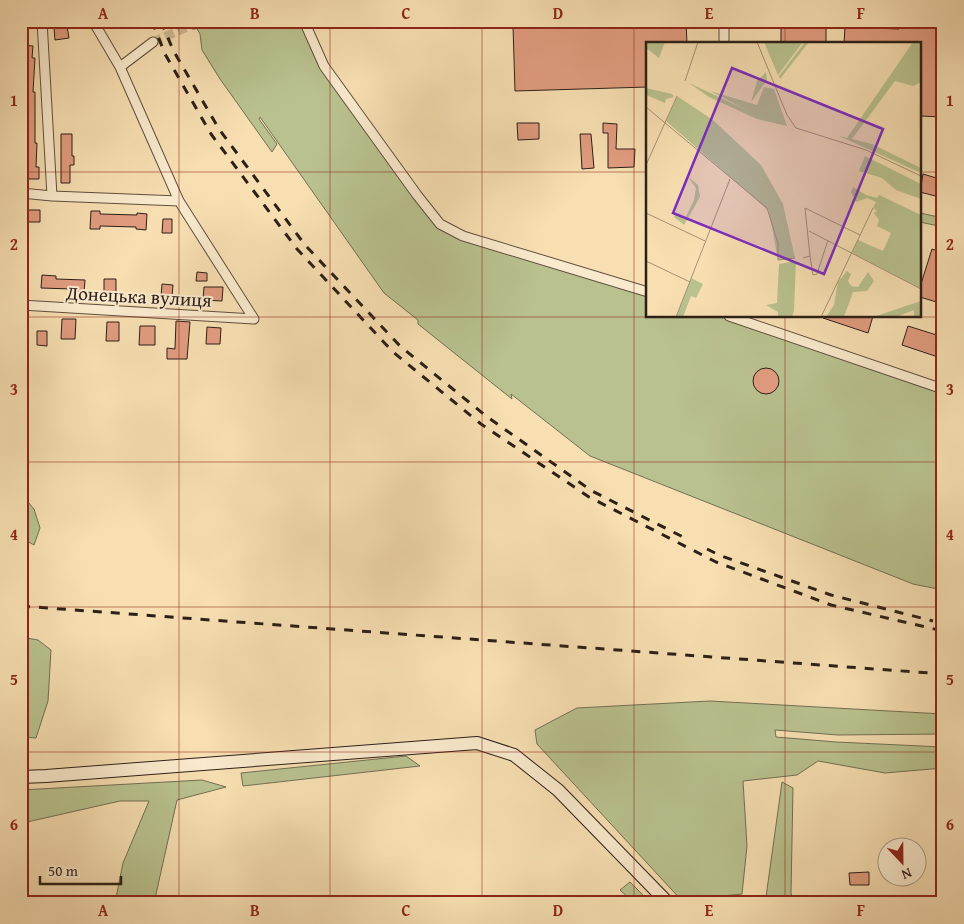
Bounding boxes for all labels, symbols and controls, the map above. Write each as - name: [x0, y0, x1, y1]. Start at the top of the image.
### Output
- text: A: [98, 1, 109, 25]
- text: B: [250, 1, 260, 25]
- text: C: [401, 1, 411, 25]
- text: D: [553, 1, 563, 25]
- text: E: [705, 1, 714, 25]
- text: F: [857, 1, 865, 25]
- inset map: [646, 42, 922, 318]
- text: 1: [10, 88, 18, 112]
- text: 1: [946, 88, 954, 112]
- text: 2: [10, 232, 18, 256]
- text: 2: [946, 232, 954, 256]
- street label: Донецька вулиця: [64, 278, 213, 314]
- text: 3: [10, 377, 18, 401]
- text: 3: [946, 377, 954, 401]
- text: 4: [10, 522, 18, 546]
- text: 4: [946, 522, 954, 546]
- text: 5: [10, 667, 18, 691]
- text: 5: [946, 667, 954, 691]
- text: 6: [10, 812, 18, 836]
- text: 6: [946, 812, 954, 836]
- north arrow: [876, 836, 926, 886]
- scale bar: [40, 854, 121, 886]
- text: 50 m: [48, 860, 79, 881]
- text: N: [898, 863, 915, 885]
- text: A: [98, 898, 109, 922]
- text: B: [250, 898, 260, 922]
- text: C: [401, 898, 411, 922]
- text: D: [553, 898, 563, 922]
- text: E: [705, 898, 714, 922]
- text: F: [857, 898, 865, 922]

